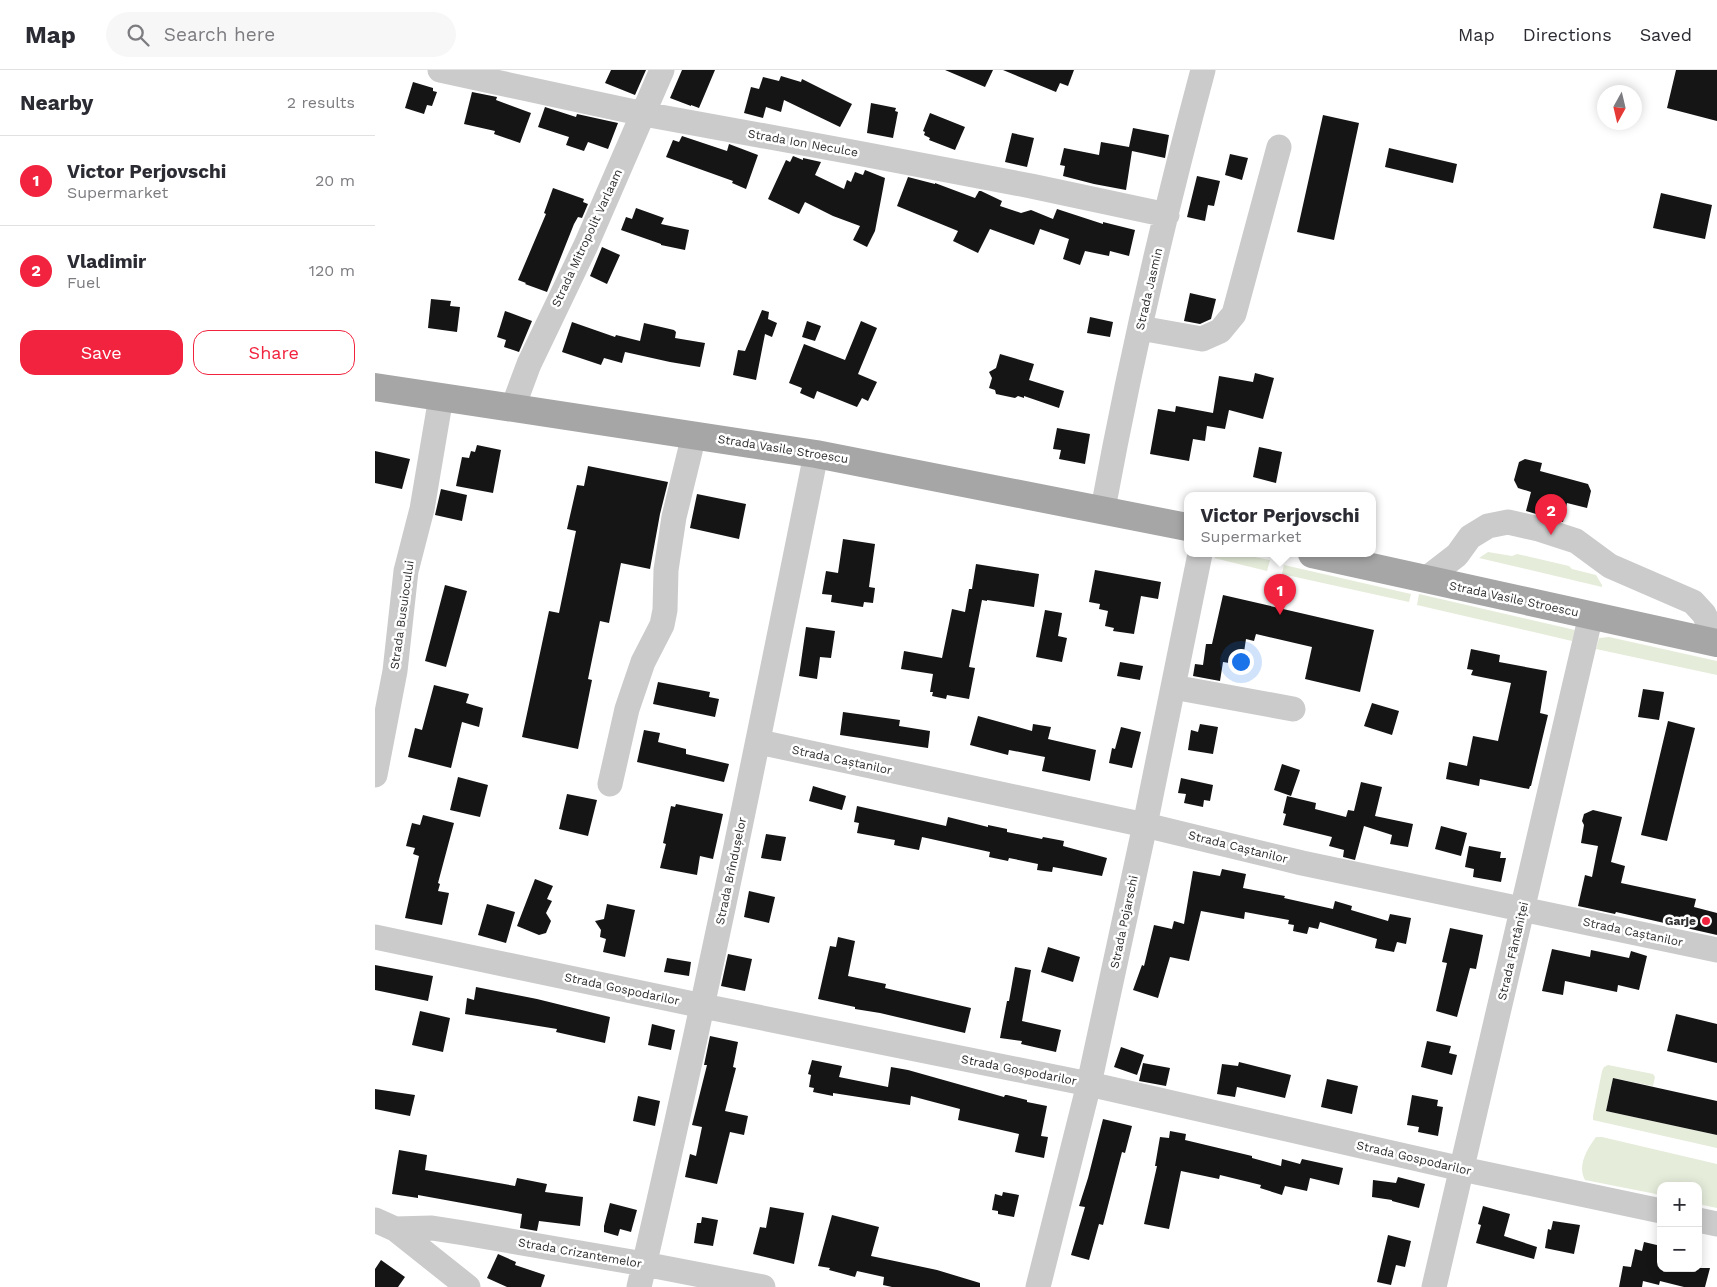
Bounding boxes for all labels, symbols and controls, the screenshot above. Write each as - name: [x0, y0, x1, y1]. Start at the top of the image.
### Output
- search box: [106, 12, 456, 57]
- text: Map: [25, 21, 76, 49]
- icon: search: [124, 21, 152, 49]
- text: Search here: [164, 23, 275, 46]
- text: Map: [1458, 24, 1495, 45]
- text: Directions: [1523, 24, 1612, 45]
- text: Saved: [1640, 24, 1692, 45]
- north arrow: [1597, 85, 1642, 130]
- text: Nearby: [20, 90, 93, 115]
- text: 2 results: [287, 93, 355, 112]
- street label: Strada Ion Neculce: [747, 126, 859, 160]
- text: Victor Perjovschi: [67, 160, 226, 183]
- street label: Strada Mitropolit Varlaam: [549, 167, 625, 309]
- text: 1: [33, 171, 39, 190]
- text: 20 m: [315, 171, 355, 190]
- text: Supermarket: [67, 183, 168, 202]
- street label: Strada Jasmin: [1133, 247, 1165, 331]
- text: Vladimir: [67, 250, 146, 273]
- text: 2: [31, 261, 41, 280]
- text: 120 m: [309, 261, 355, 280]
- text: Fuel: [67, 273, 100, 292]
- button: Save: [20, 330, 183, 375]
- button: Share: [193, 330, 355, 375]
- street label: Strada Vasile Stroescu: [717, 432, 849, 466]
- popup: [1184, 492, 1376, 557]
- pin: 2: [1535, 494, 1567, 535]
- text: Victor Perjovschi: [1200, 504, 1360, 527]
- text: Supermarket: [1200, 527, 1302, 546]
- street label: Strada Busuiocului: [387, 559, 417, 671]
- pin: 1: [1264, 574, 1296, 615]
- street label: Strada Vasile Stroescu: [1448, 578, 1580, 620]
- your location: [1228, 649, 1254, 675]
- street label: Strada Caștanilor: [791, 743, 893, 777]
- street label: Strada Brîndușelor: [713, 816, 749, 926]
- street label: Strada Caștanilor: [1187, 828, 1289, 866]
- street label: Strada Pojarschi: [1107, 874, 1141, 970]
- street label: Strada Fântâniței: [1495, 900, 1531, 1002]
- place label: Garje: [1665, 914, 1696, 928]
- street label: Strada Caștanilor: [1582, 915, 1684, 949]
- marker: Garje: [1700, 915, 1712, 927]
- street label: Strada Gospodarilor: [563, 970, 681, 1008]
- street label: Strada Gospodarilor: [960, 1052, 1078, 1088]
- street label: Strada Gospodarilor: [1355, 1138, 1473, 1178]
- map controls: [1657, 1182, 1702, 1272]
- button: +: [1657, 1182, 1702, 1227]
- button: −: [1657, 1227, 1702, 1272]
- street label: Strada Crizantemelor: [517, 1235, 643, 1271]

